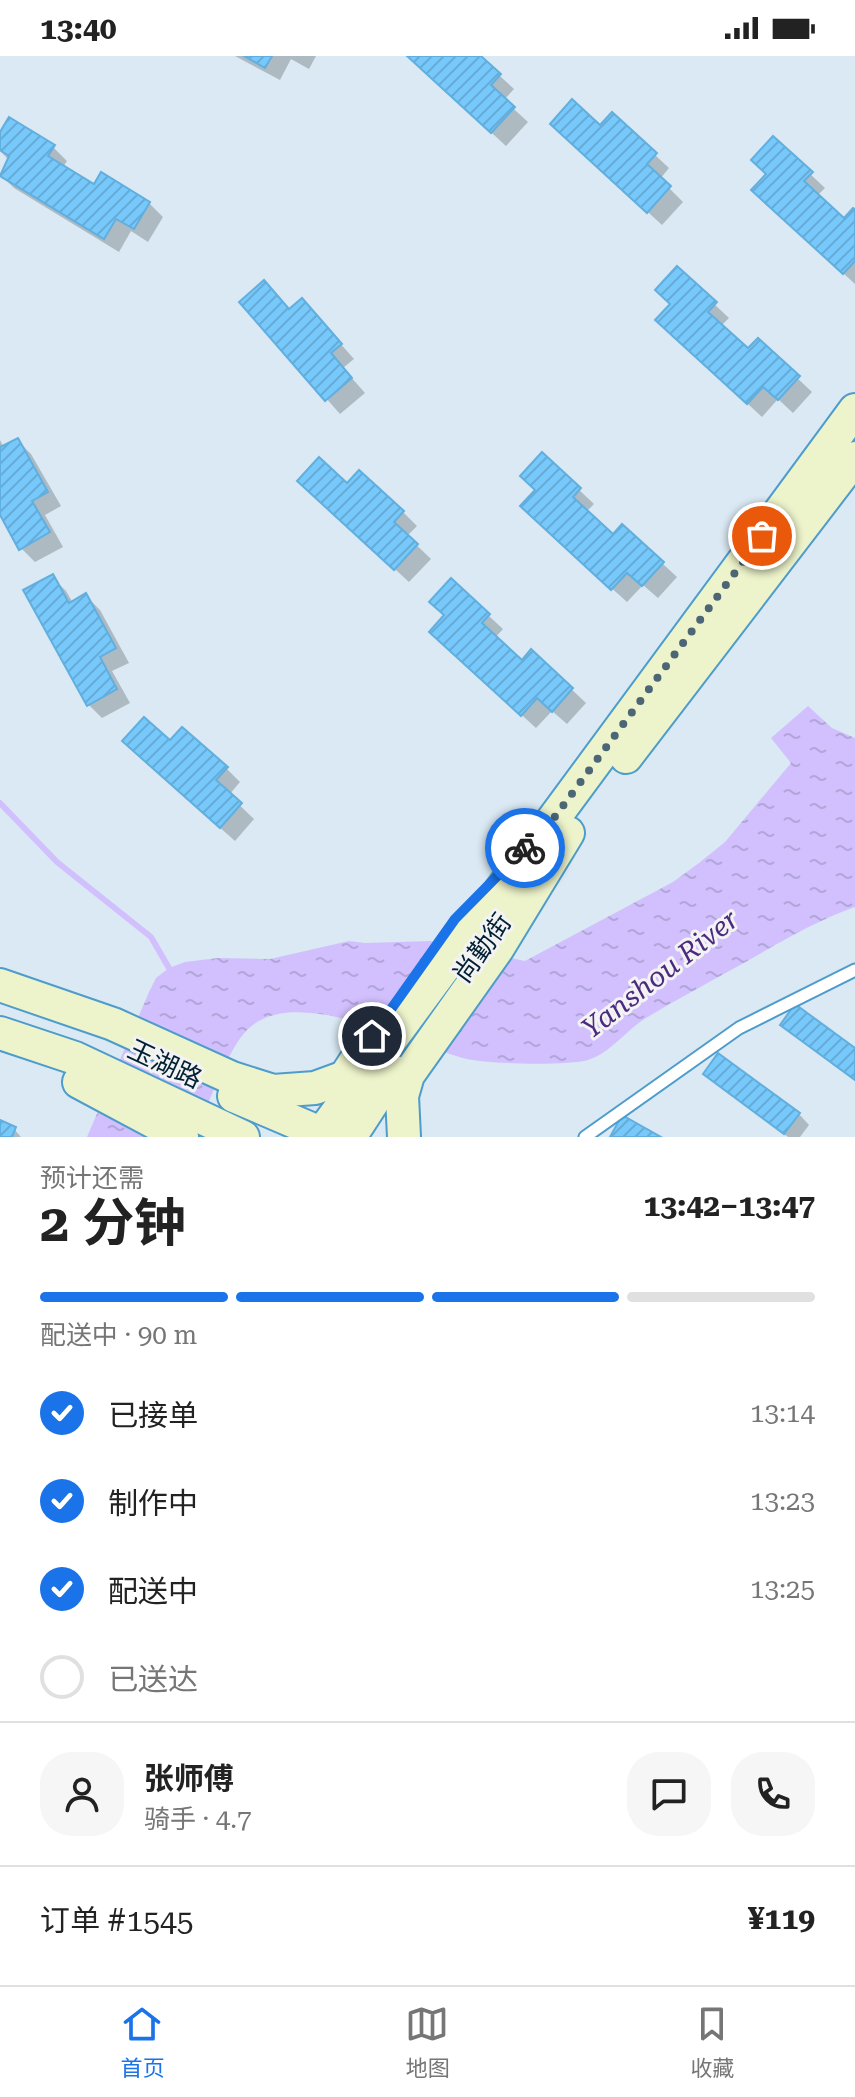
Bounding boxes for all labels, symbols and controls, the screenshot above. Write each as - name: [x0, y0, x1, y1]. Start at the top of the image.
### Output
- text: 13:40: [40, 11, 117, 46]
- pin: [728, 502, 796, 570]
- icon: bag: [740, 514, 784, 558]
- courier: [485, 808, 565, 888]
- icon: bike: [503, 826, 547, 870]
- water label: Yanshou River: [575, 902, 745, 1045]
- street label: 尚勤街: [447, 908, 517, 988]
- pin: [338, 1002, 406, 1070]
- icon: home: [350, 1014, 394, 1058]
- street label: 玉湖路: [123, 1034, 207, 1094]
- text: 预计还需: [40, 1163, 144, 1193]
- text: 13:42–13:47: [643, 1188, 815, 1223]
- text: 2 分钟: [40, 1193, 186, 1254]
- text: 配送中 · 90 m: [40, 1320, 197, 1350]
- icon: check: [40, 1391, 84, 1435]
- text: 已接单: [108, 1398, 198, 1433]
- text: 13:14: [750, 1398, 815, 1428]
- icon: check: [40, 1479, 84, 1523]
- text: 制作中: [108, 1486, 198, 1521]
- text: 13:23: [750, 1486, 815, 1516]
- icon: check: [40, 1567, 84, 1611]
- text: 配送中: [108, 1574, 198, 1609]
- text: 13:25: [750, 1574, 815, 1604]
- text: 已送达: [108, 1662, 198, 1697]
- button: person: [40, 1752, 124, 1836]
- button: chat: [627, 1752, 711, 1836]
- button: phone: [731, 1752, 815, 1836]
- text: 张师傅: [144, 1761, 234, 1796]
- text: 骑手 · 4.7: [144, 1804, 252, 1834]
- text: ¥119: [748, 1901, 815, 1936]
- text: 订单 #1545: [40, 1903, 194, 1938]
- tab: 首页: [120, 2002, 165, 2082]
- tab: 地图: [405, 2002, 450, 2082]
- tab: 收藏: [690, 2002, 735, 2082]

